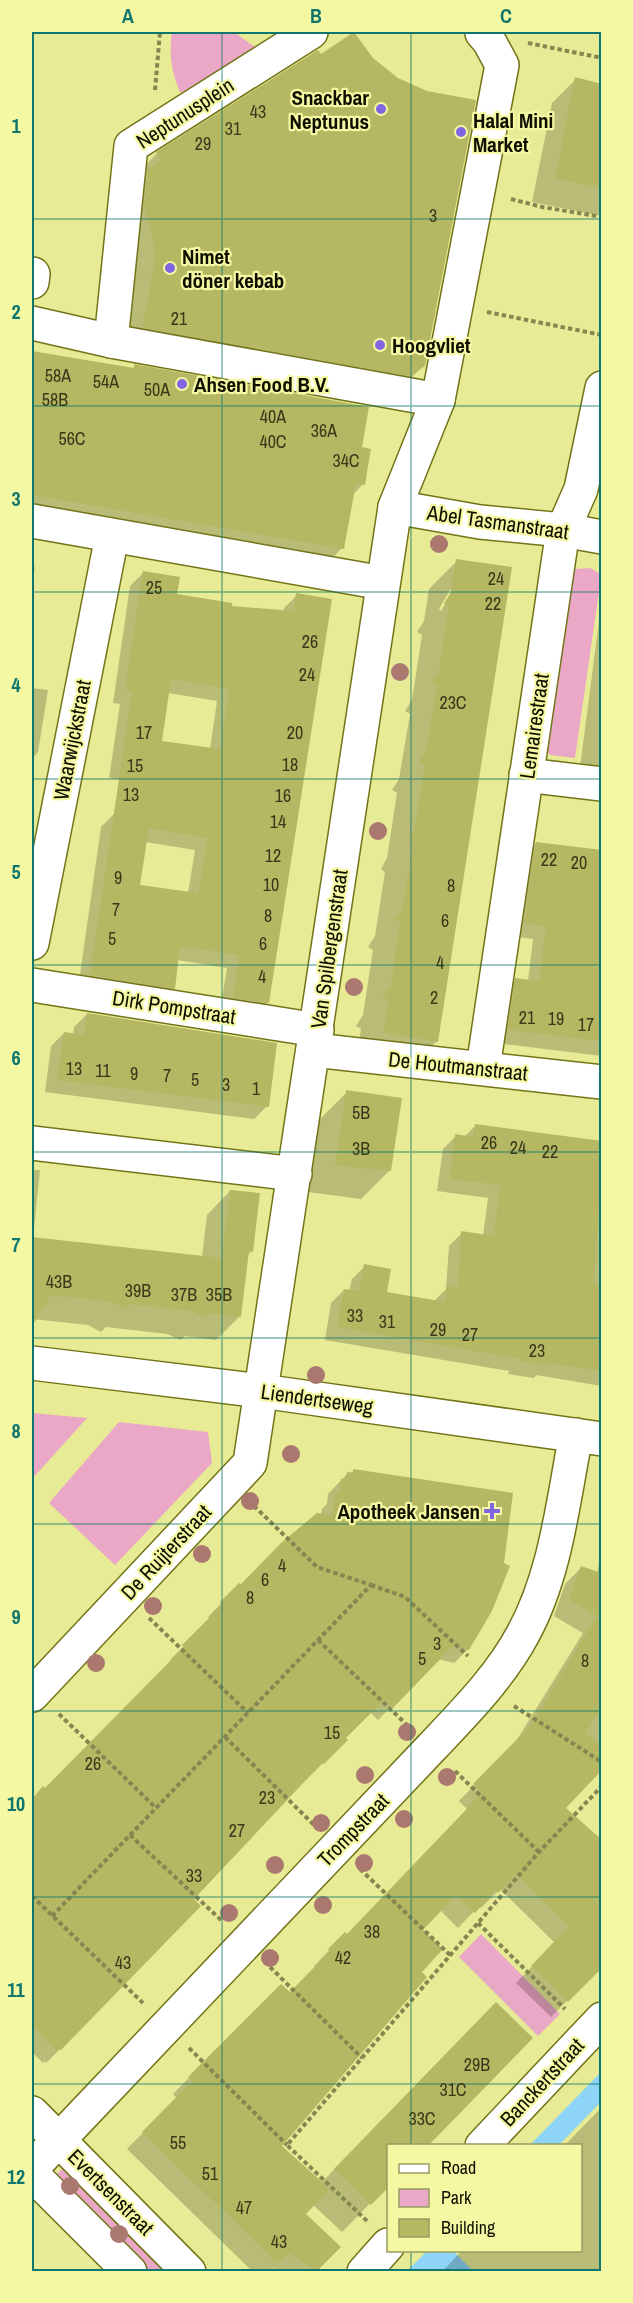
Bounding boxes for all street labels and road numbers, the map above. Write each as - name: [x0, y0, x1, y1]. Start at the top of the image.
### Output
- street label: Neptunusplein: [131, 71, 239, 155]
- street label: Abel Tasmanstraat: [424, 498, 571, 546]
- street label: Lemairestraat: [512, 671, 556, 781]
- street label: Waarwijckstraat: [46, 677, 98, 803]
- street label: Van Spilbergenstraat: [303, 867, 355, 1031]
- street label: Dirk Pompstraat: [110, 983, 238, 1031]
- street label: De Houtmanstraat: [387, 1044, 529, 1088]
- street label: Liendertseweg: [259, 1377, 375, 1421]
- street label: De Ruijterstraat: [114, 1498, 218, 1606]
- street label: Trompstraat: [311, 1787, 396, 1873]
- street label: Banckertstraat: [494, 2031, 591, 2132]
- street label: Evertsenstraat: [61, 2142, 161, 2242]

